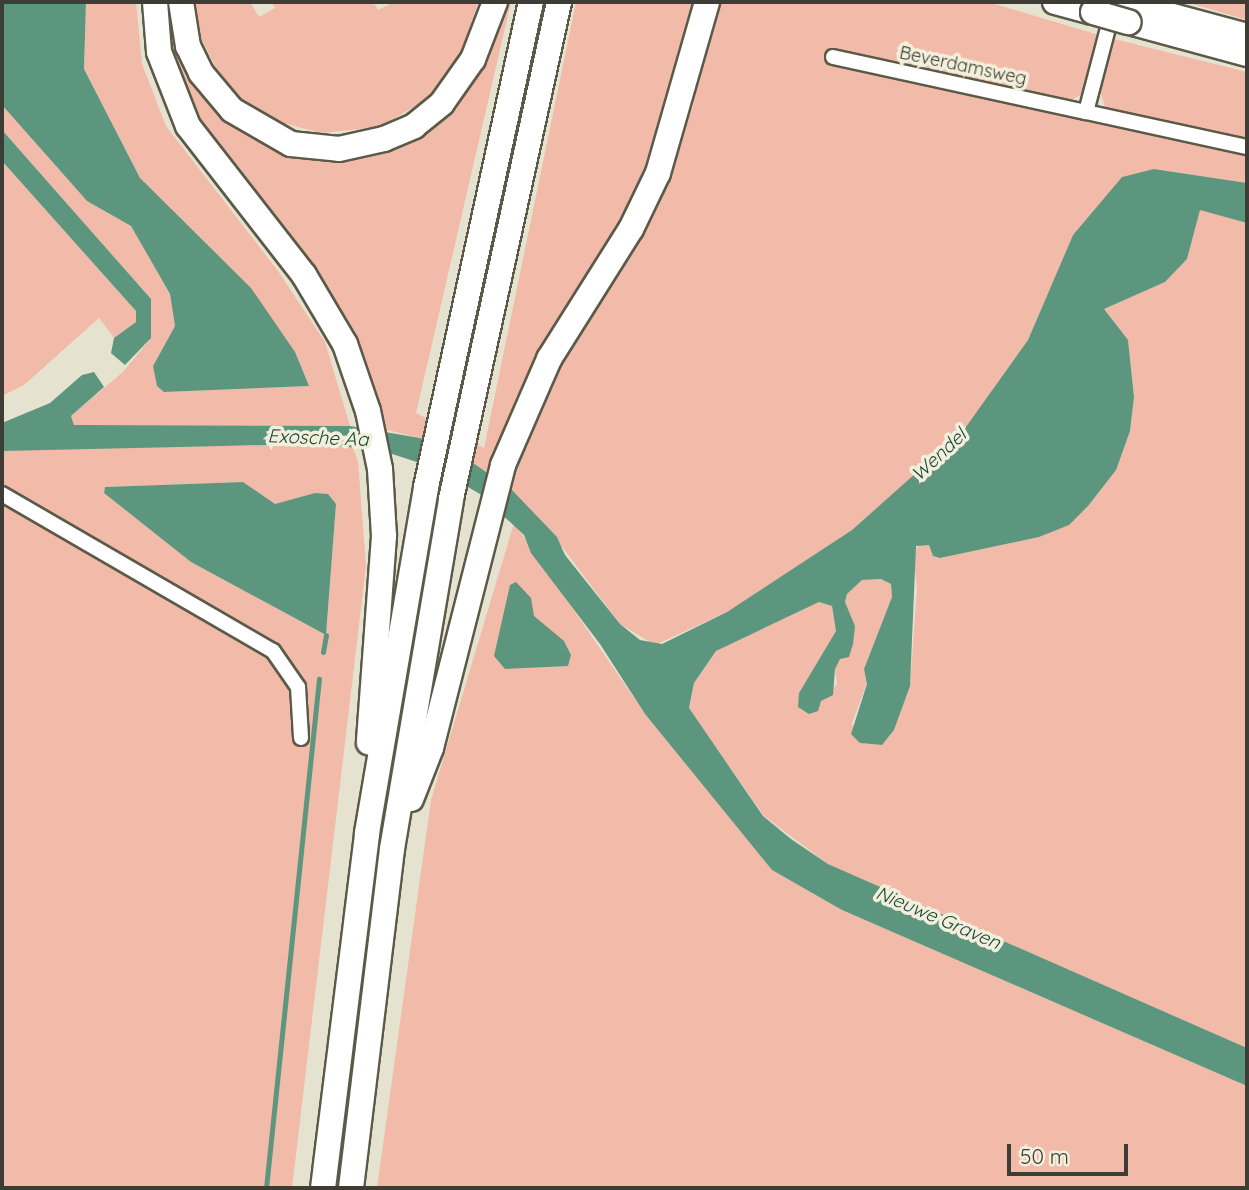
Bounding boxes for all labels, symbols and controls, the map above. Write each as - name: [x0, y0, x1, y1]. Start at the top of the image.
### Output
- street label: Beverdamsweg: [897, 42, 1029, 90]
- water label: Wendel: [907, 424, 971, 486]
- water label: Exosche Aa: [267, 425, 369, 451]
- water label: Nieuwe Graven: [872, 882, 1004, 954]
- scale bar: [1011, 1130, 1132, 1174]
- text: 50 m: [1020, 1143, 1069, 1169]

